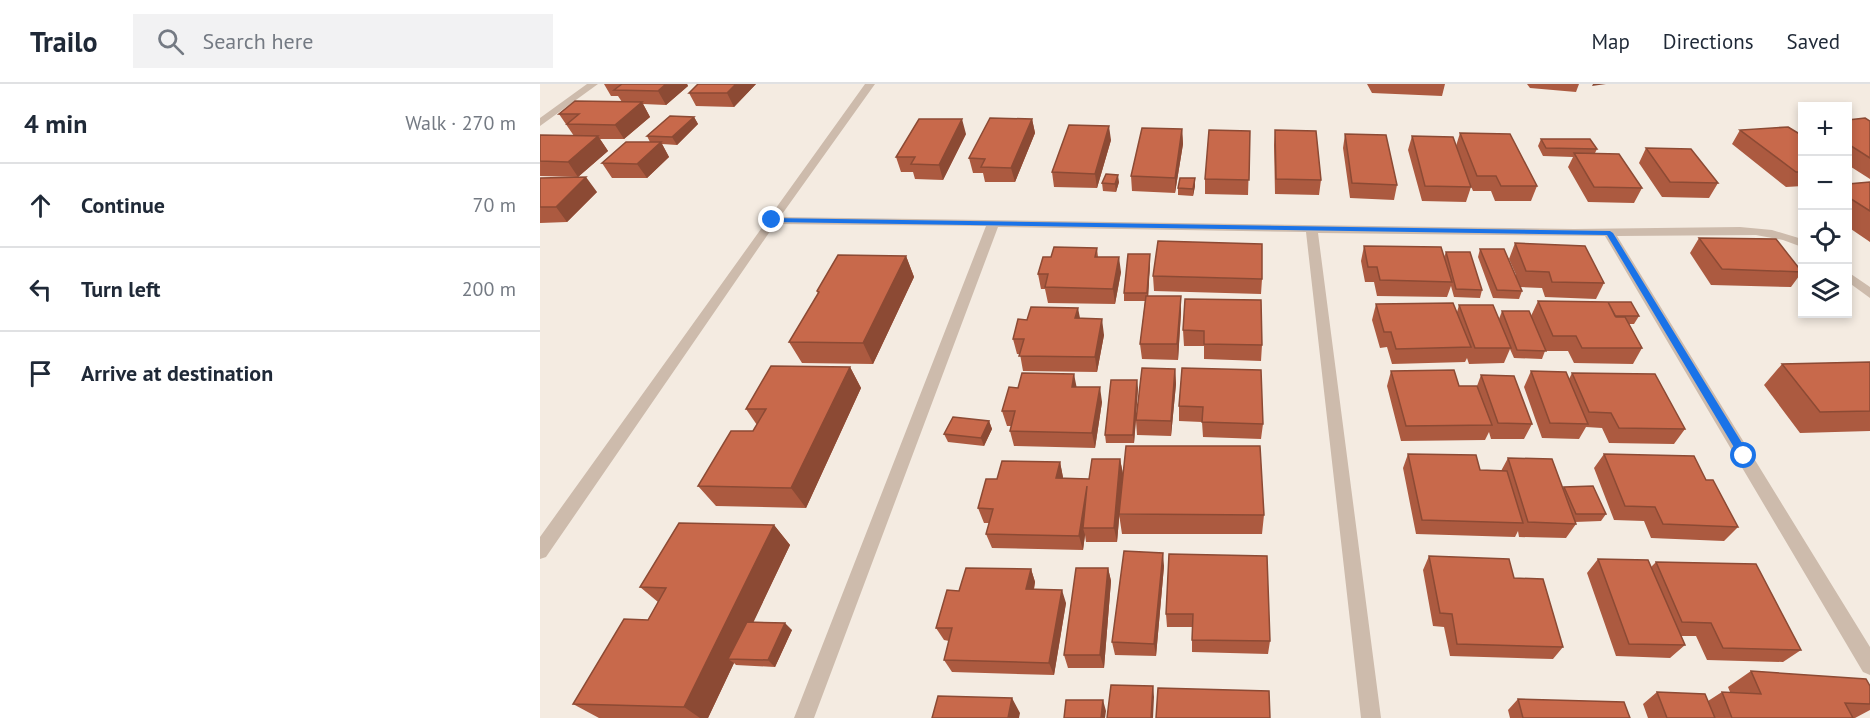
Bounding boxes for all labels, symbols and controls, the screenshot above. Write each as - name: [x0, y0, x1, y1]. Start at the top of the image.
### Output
- search box: [133, 14, 553, 68]
- text: Trailo: [30, 23, 97, 60]
- icon: search: [154, 25, 187, 58]
- text: Search here: [202, 27, 313, 55]
- text: Map: [1591, 28, 1630, 55]
- text: Directions: [1663, 28, 1754, 55]
- text: Saved: [1787, 28, 1840, 55]
- map controls: [1798, 102, 1852, 318]
- button: +: [1798, 102, 1852, 156]
- text: 4 min: [24, 107, 87, 140]
- text: Walk · 270 m: [405, 110, 516, 136]
- button: −: [1798, 156, 1852, 210]
- icon: ahead: [24, 189, 57, 222]
- text: Continue: [81, 191, 165, 219]
- text: 70 m: [473, 192, 516, 218]
- route end: [758, 206, 784, 232]
- button: locate: [1798, 210, 1852, 264]
- button: layers: [1798, 264, 1852, 318]
- icon: left: [24, 273, 57, 306]
- text: Turn left: [81, 275, 161, 303]
- text: 200 m: [462, 276, 516, 302]
- icon: arrive: [24, 357, 57, 390]
- text: Arrive at destination: [81, 359, 273, 387]
- route start: [1730, 442, 1756, 468]

